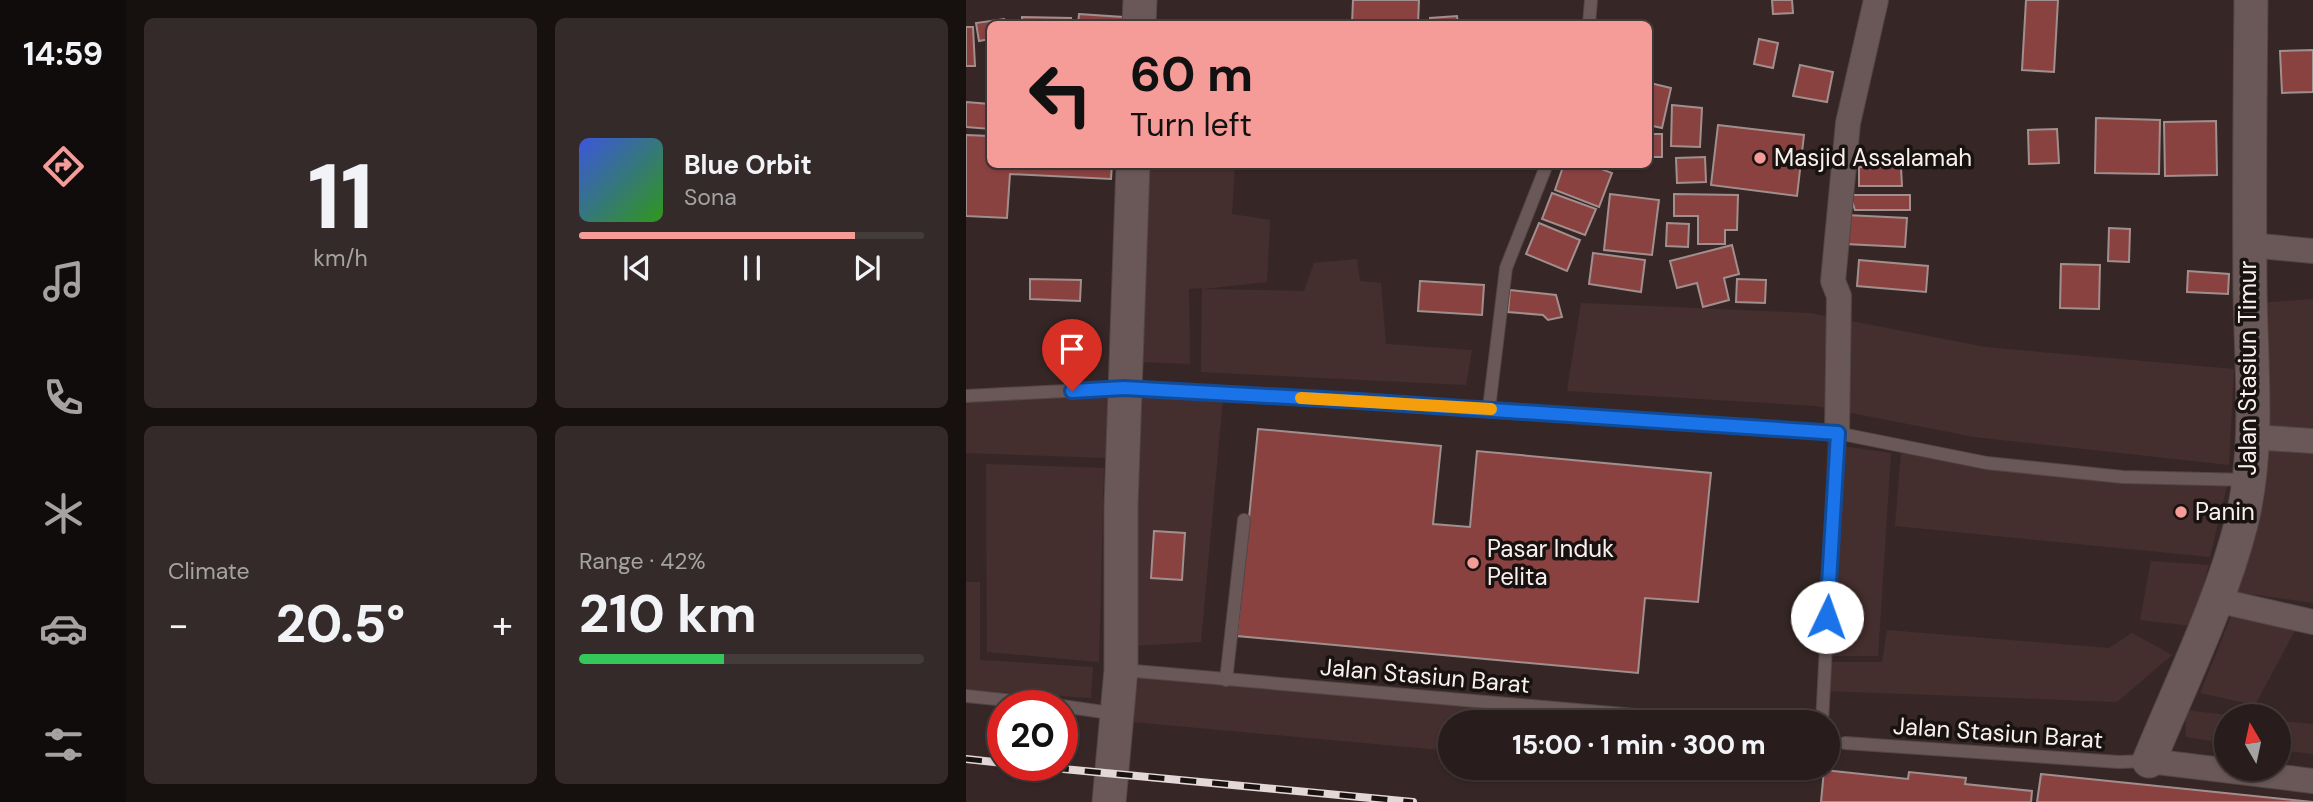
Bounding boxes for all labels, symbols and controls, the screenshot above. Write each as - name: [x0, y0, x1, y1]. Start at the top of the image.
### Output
- text: 14:59: [23, 33, 103, 75]
- text: 60 m: [1130, 42, 1253, 106]
- icon: left: [1015, 49, 1106, 140]
- text: Turn left: [1130, 104, 1252, 146]
- text: 11: [307, 138, 374, 256]
- icon: directions: [39, 142, 88, 191]
- place label: Masjid Assalamah: [1774, 142, 1972, 173]
- text: Blue Orbit: [684, 148, 812, 182]
- marker: Masjid Assalamah: [1752, 150, 1768, 166]
- text: Sona: [684, 182, 737, 212]
- text: km/h: [313, 243, 368, 273]
- icon: previous: [618, 249, 656, 287]
- icon: pause: [733, 249, 771, 287]
- icon: next: [848, 249, 886, 287]
- icon: music: [39, 257, 88, 306]
- street label: Jalan Stasiun Timur: [2232, 260, 2263, 476]
- pin: [1042, 319, 1102, 391]
- icon: arrive: [1053, 330, 1091, 368]
- icon: phone: [39, 373, 88, 422]
- icon: climate: [39, 489, 88, 538]
- place label: Panin: [2195, 496, 2255, 527]
- marker: Panin: [2173, 504, 2189, 520]
- place label: Pasar Induk Pelita: [1487, 533, 1614, 592]
- text: Range · 42%: [579, 546, 706, 576]
- marker: Pasar Induk Pelita: [1465, 555, 1481, 571]
- text: Climate: [168, 556, 250, 586]
- text: 210 km: [579, 580, 757, 648]
- position arrow: [1790, 580, 1864, 654]
- text: 20.5°: [276, 590, 405, 658]
- text: −: [168, 600, 189, 650]
- text: +: [492, 600, 513, 650]
- icon: car: [39, 604, 88, 653]
- street label: Jalan Stasiun Barat: [1319, 651, 1531, 700]
- speed limit sign: 20: [987, 690, 1078, 781]
- north arrow: [2214, 704, 2291, 780]
- map controls: [2214, 704, 2291, 781]
- street label: Jalan Stasiun Barat: [1892, 710, 2104, 755]
- icon: filters: [39, 720, 88, 769]
- text: 15:00 · 1 min · 300 m: [1512, 728, 1766, 762]

